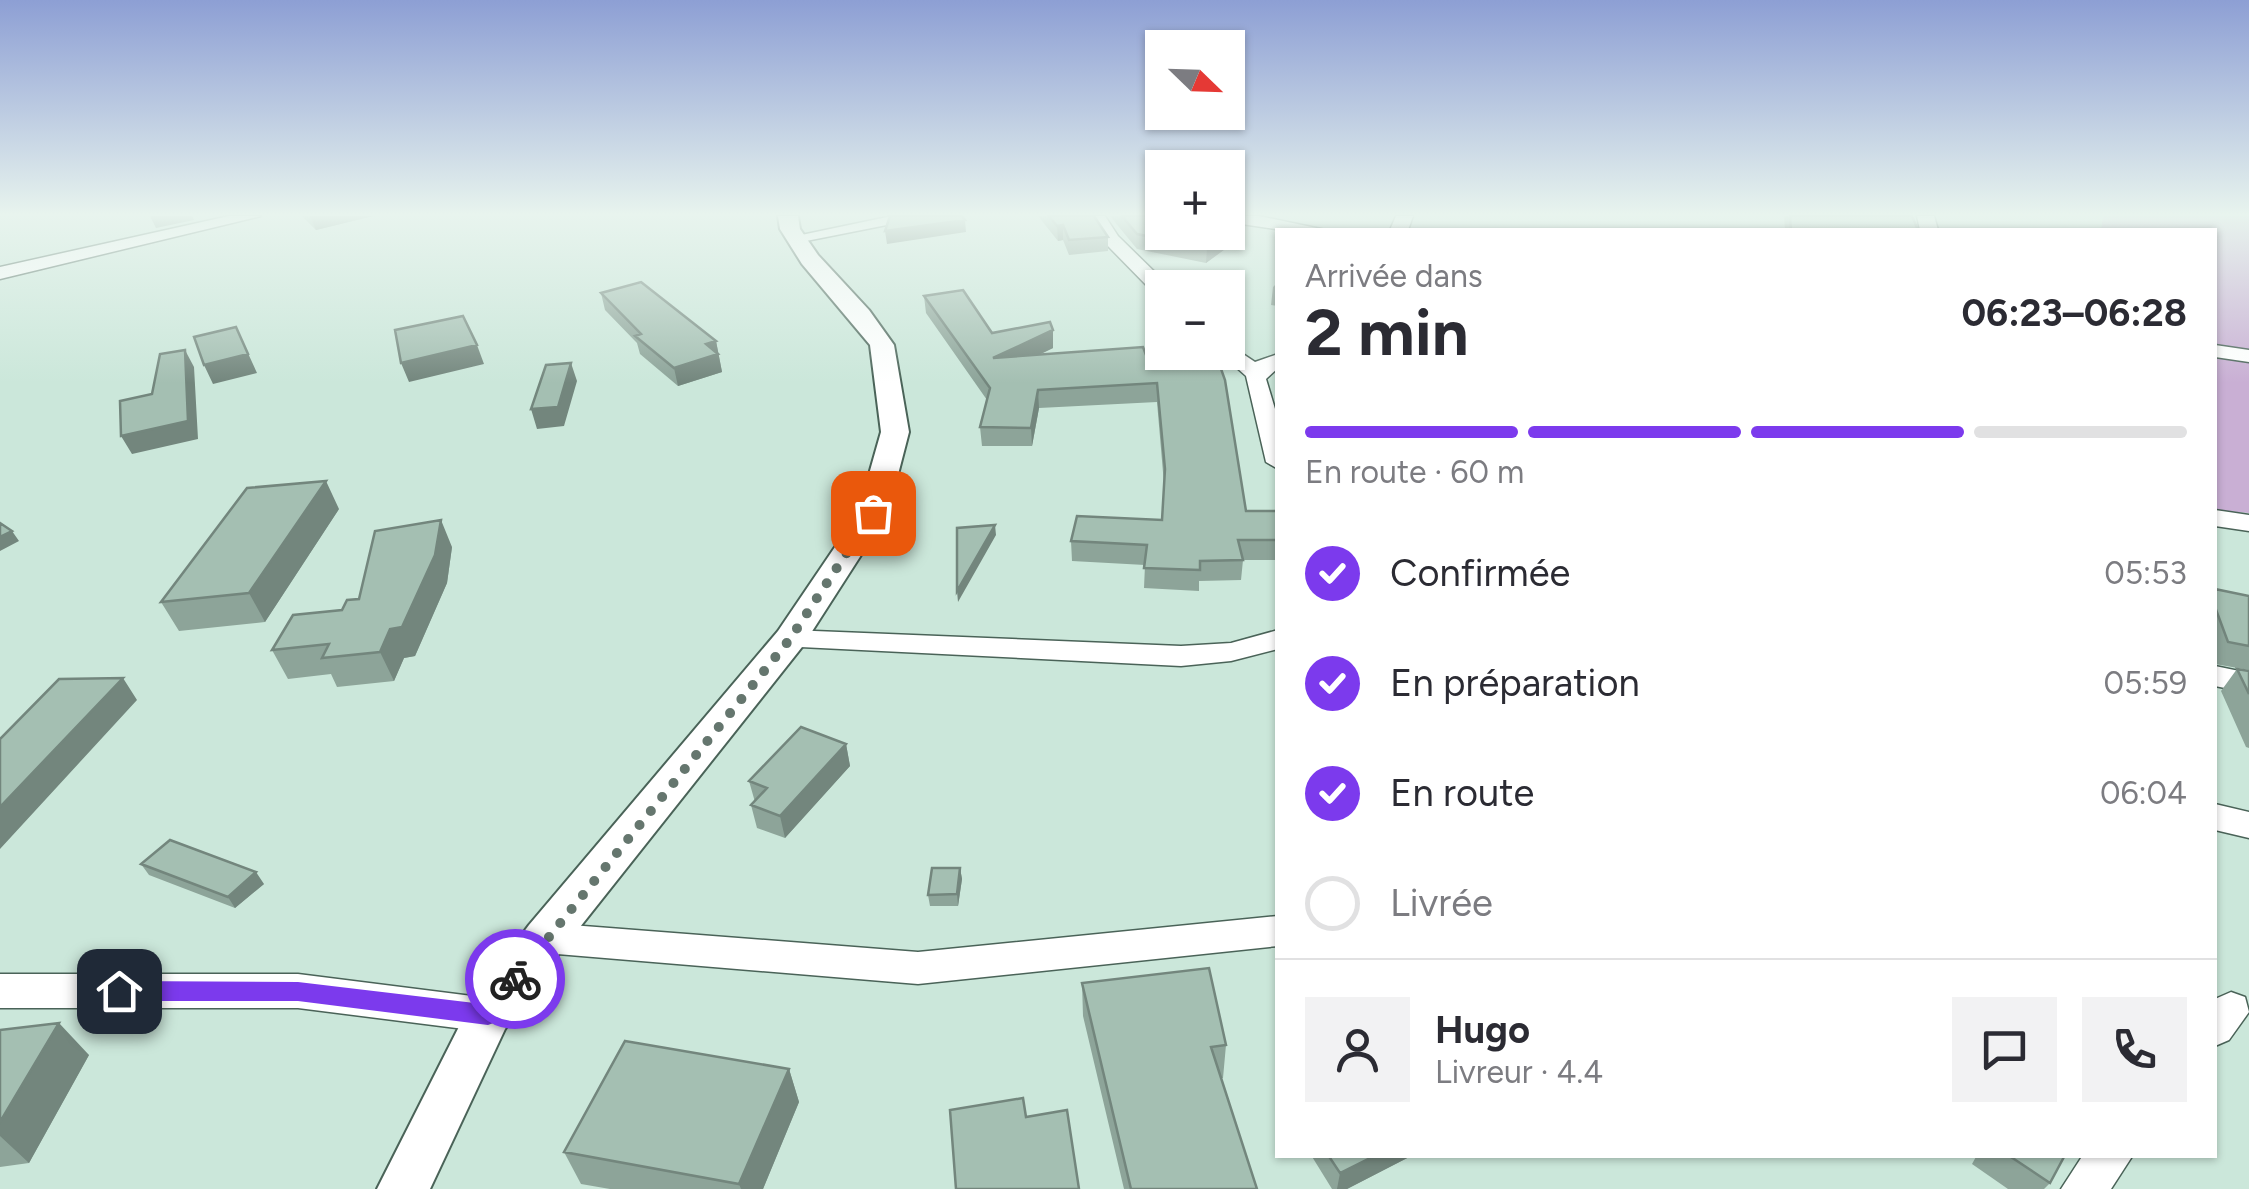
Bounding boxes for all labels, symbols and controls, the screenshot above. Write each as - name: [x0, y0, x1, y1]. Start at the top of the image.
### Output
- north arrow: [1145, 30, 1245, 130]
- map controls: [1145, 30, 1245, 370]
- button: +: [1145, 150, 1245, 250]
- text: Arrivée dans: [1305, 257, 1483, 295]
- button: −: [1145, 270, 1245, 370]
- text: 06:23–06:28: [1962, 290, 2187, 336]
- text: 2 min: [1305, 293, 1469, 371]
- text: En route · 60 m: [1305, 453, 1524, 491]
- pin: [831, 471, 916, 556]
- icon: bag: [846, 486, 901, 541]
- icon: check: [1305, 546, 1360, 601]
- text: Confirmée: [1390, 550, 1570, 596]
- text: 05:53: [2104, 554, 2187, 592]
- icon: check: [1305, 656, 1360, 711]
- text: En préparation: [1390, 660, 1640, 706]
- text: 05:59: [2103, 664, 2187, 702]
- icon: check: [1305, 766, 1360, 821]
- text: En route: [1390, 770, 1534, 816]
- text: 06:04: [2100, 774, 2187, 812]
- text: Livrée: [1390, 880, 1493, 926]
- courier: [465, 929, 565, 1029]
- pin: [77, 949, 162, 1034]
- icon: bike: [488, 952, 543, 1007]
- icon: home: [92, 964, 147, 1019]
- button: person: [1305, 997, 1410, 1102]
- button: chat: [1952, 997, 2057, 1102]
- button: phone: [2082, 997, 2187, 1102]
- text: Hugo: [1435, 1007, 1530, 1053]
- text: Livreur · 4.4: [1435, 1053, 1603, 1091]

